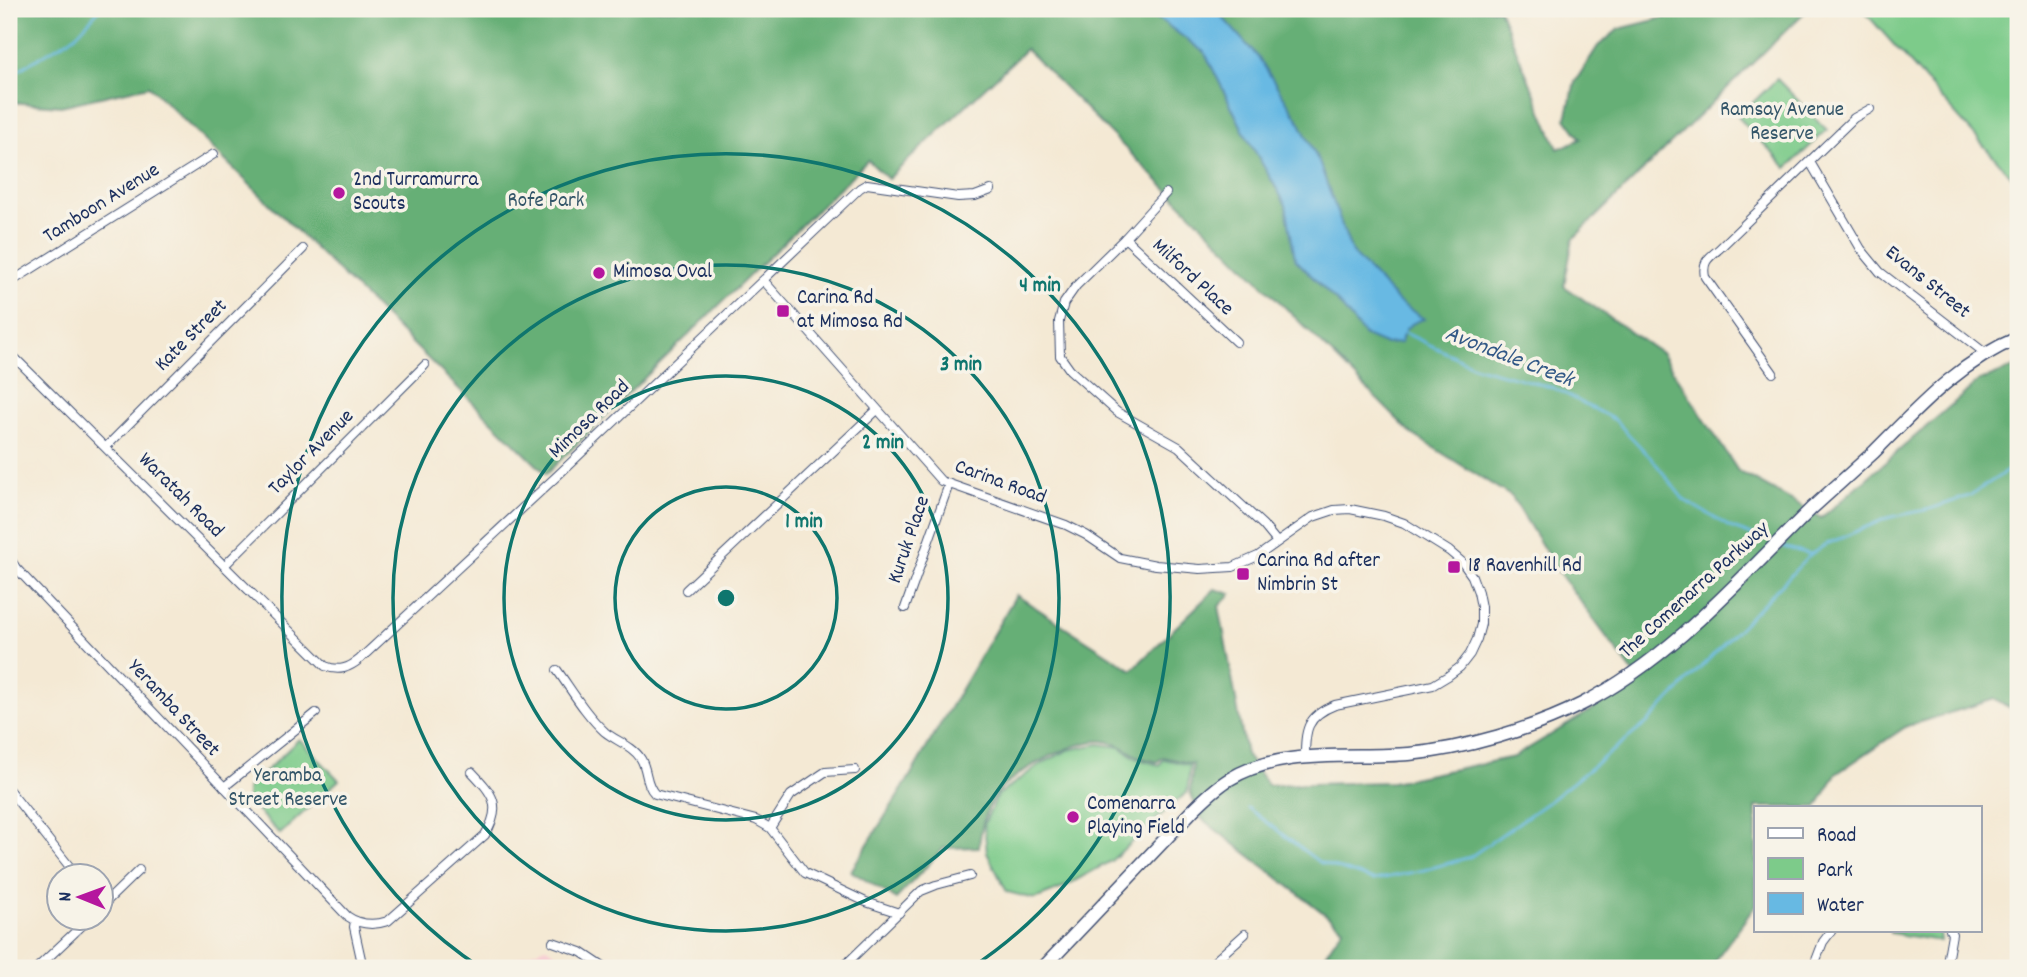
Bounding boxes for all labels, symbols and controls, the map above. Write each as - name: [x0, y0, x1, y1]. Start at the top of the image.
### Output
- park label: Ramsay Avenue Reserve: [1720, 96, 1844, 150]
- street label: Tamboon Avenue: [38, 156, 166, 252]
- place label: 2nd Turramurra Scouts: [353, 166, 479, 220]
- marker: 2nd Turramurra Scouts: [331, 185, 347, 201]
- park label: Rofe Park: [508, 187, 584, 217]
- street label: Milford Place: [1144, 232, 1240, 324]
- street label: Evans Street: [1878, 239, 1976, 327]
- place label: Mimosa Oval: [613, 258, 712, 288]
- marker: Mimosa Oval: [591, 265, 607, 281]
- text: 4 min: [1019, 272, 1061, 302]
- place label: Carina Rd at Mimosa Rd: [797, 284, 903, 338]
- street label: Kate Street: [149, 293, 235, 379]
- marker: Carina Rd at Mimosa Rd: [775, 303, 791, 319]
- water label: Avondale Creek: [1440, 318, 1580, 399]
- text: 3 min: [940, 351, 982, 381]
- street label: Mimosa Road: [543, 374, 637, 466]
- street label: Taylor Avenue: [262, 403, 362, 503]
- text: 2 min: [862, 429, 904, 459]
- street label: Waratah Road: [130, 446, 230, 546]
- street label: Carina Road: [950, 453, 1050, 513]
- street label: Kuruk Place: [881, 492, 939, 588]
- text: 1 min: [785, 508, 823, 538]
- street label: The Comenarra Parkway: [1613, 515, 1777, 667]
- place label: Carina Rd after Nimbrin St: [1257, 547, 1380, 601]
- place label: 18 Ravenhill Rd: [1468, 552, 1582, 582]
- marker: 18 Ravenhill Rd: [1446, 559, 1462, 575]
- marker: Carina Rd after Nimbrin St: [1235, 566, 1251, 582]
- centre of rings: [714, 586, 738, 610]
- street label: Yeramba Street: [120, 654, 226, 765]
- park label: Yeramba Street Reserve: [228, 762, 348, 816]
- place label: Comenarra Playing Field: [1087, 790, 1185, 844]
- legend: [1754, 806, 1982, 932]
- marker: Comenarra Playing Field: [1065, 809, 1081, 825]
- text: Road: [1817, 822, 1856, 852]
- text: Park: [1817, 857, 1853, 887]
- north arrow: [46, 862, 116, 932]
- text: N: [53, 892, 80, 902]
- text: Water: [1817, 892, 1864, 922]

